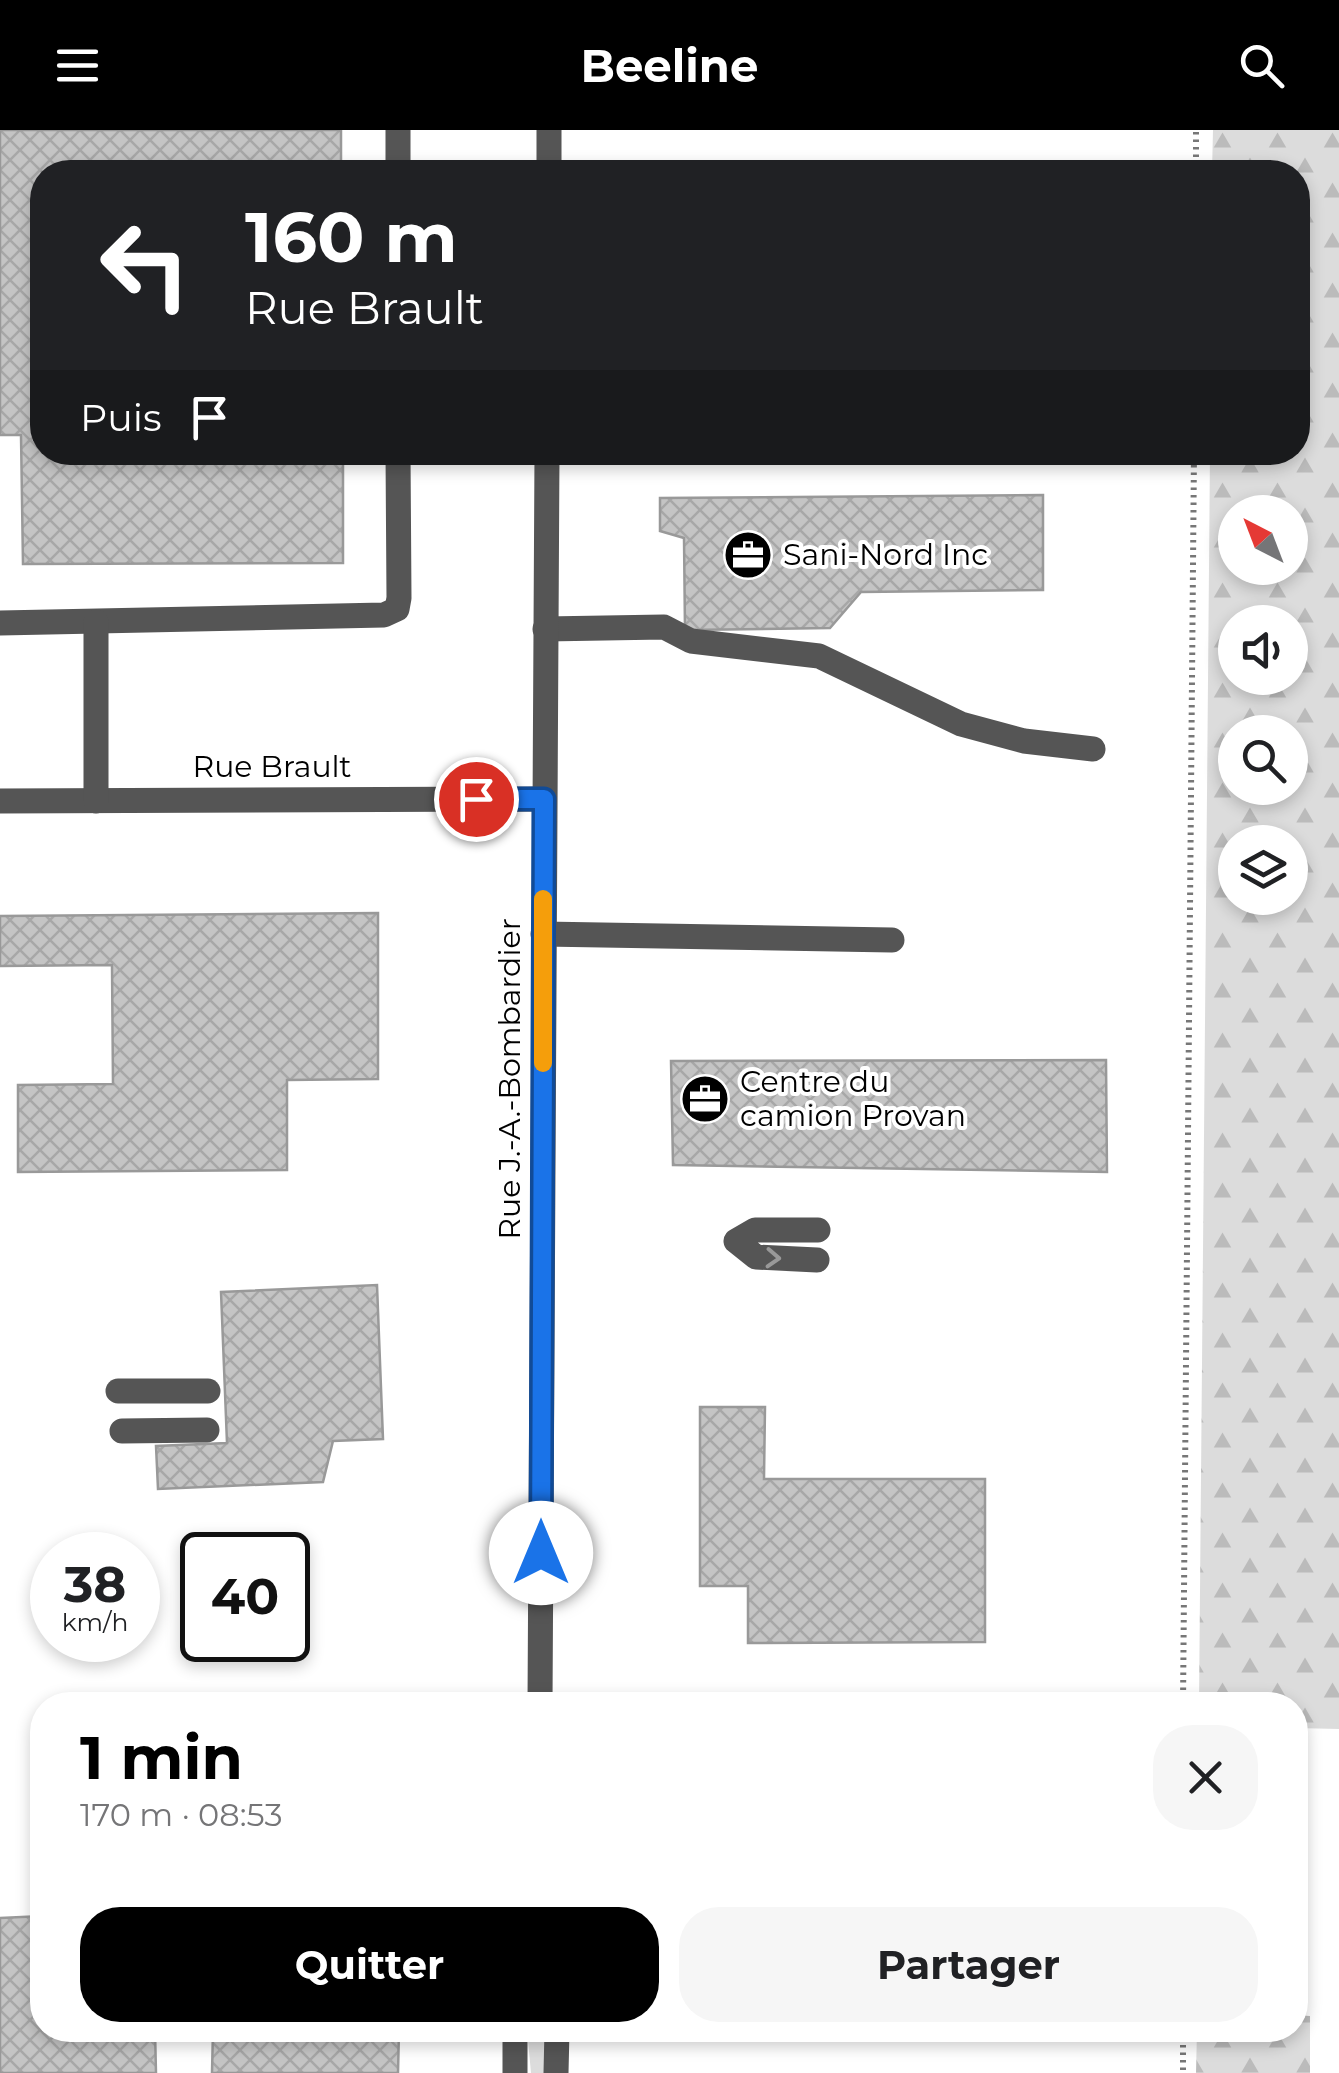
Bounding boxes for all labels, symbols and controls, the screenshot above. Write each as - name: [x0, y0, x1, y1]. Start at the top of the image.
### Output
- icon: menu: [50, 38, 105, 93]
- text: Beeline: [581, 38, 758, 93]
- icon: search: [1234, 38, 1289, 93]
- text: 160 m: [245, 194, 458, 280]
- icon: left: [80, 200, 210, 330]
- text: Rue Brault: [245, 280, 484, 335]
- icon: arrive: [182, 390, 237, 445]
- text: Puis: [80, 394, 162, 441]
- north arrow: [1218, 495, 1308, 585]
- map controls: [1218, 495, 1308, 915]
- office icon: Sani-Nord Inc: [722, 529, 774, 581]
- place label: Sani-Nord Inc: [783, 536, 988, 573]
- button: sound: [1218, 605, 1308, 695]
- button: search: [1218, 715, 1308, 805]
- street label: Rue Brault: [192, 748, 352, 785]
- pin: [434, 757, 519, 842]
- icon: arrive: [449, 772, 504, 827]
- button: layers: [1218, 825, 1308, 915]
- street label: Rue J.-A.-Bombardier: [491, 918, 528, 1240]
- place label: Centre du camion Provan: [740, 1063, 966, 1134]
- office icon: Centre du camion Provan: [679, 1073, 731, 1125]
- one-way arrow: [766, 1247, 782, 1268]
- position arrow: [489, 1501, 593, 1605]
- speed limit sign: 40: [180, 1532, 310, 1662]
- text: 38: [64, 1554, 126, 1615]
- text: km/h: [62, 1607, 128, 1637]
- text: 1 min: [80, 1721, 243, 1794]
- button: close: [1153, 1725, 1258, 1830]
- text: 170 m · 08:53: [80, 1795, 283, 1834]
- button: Quitter: [80, 1907, 659, 2022]
- button: Partager: [679, 1907, 1258, 2022]

